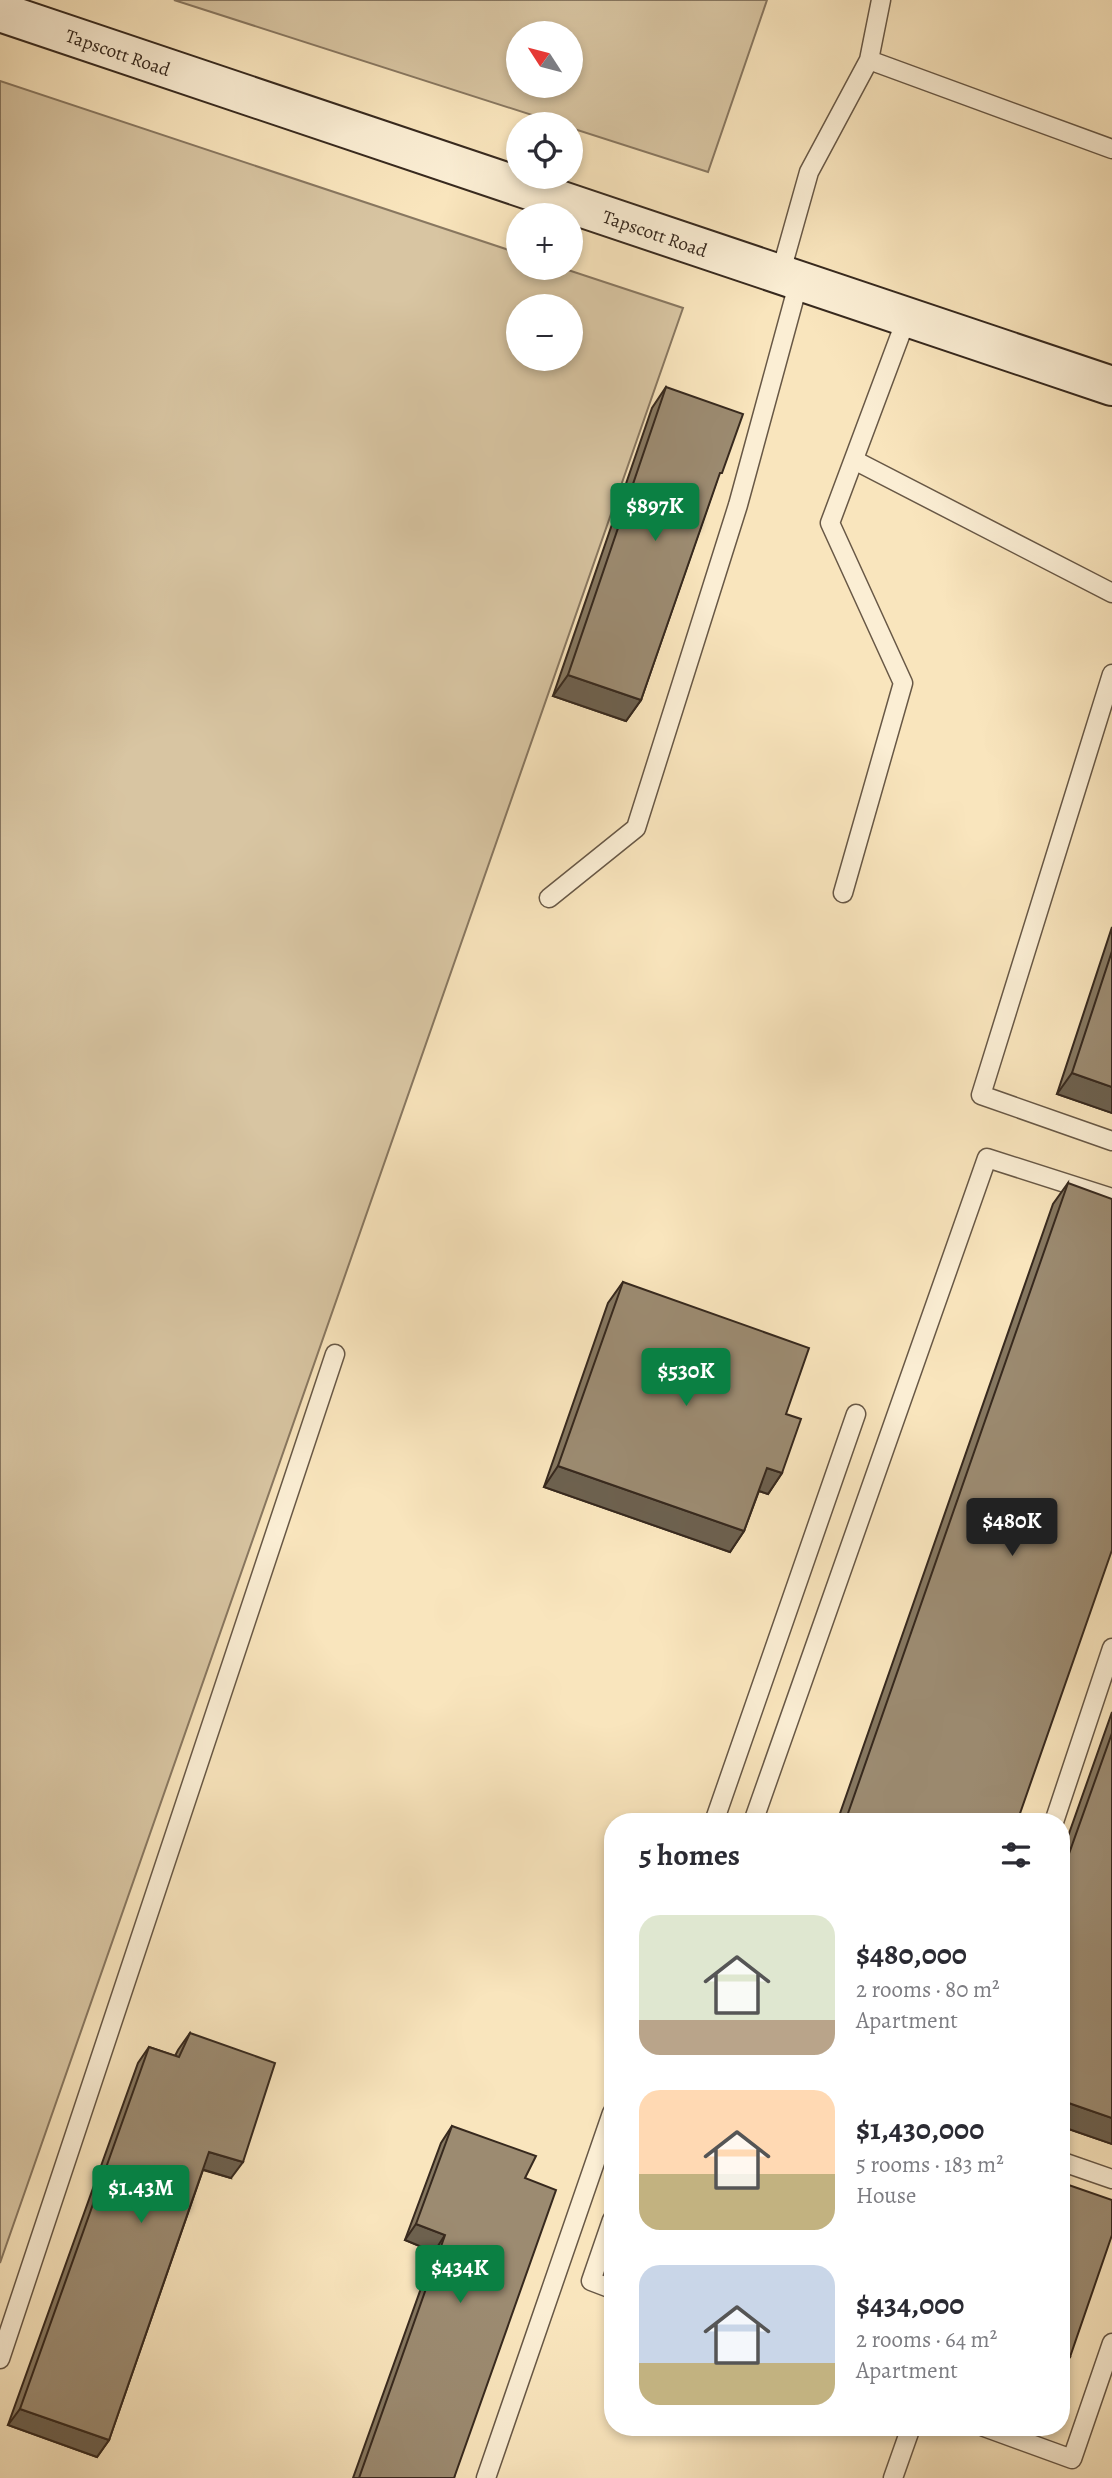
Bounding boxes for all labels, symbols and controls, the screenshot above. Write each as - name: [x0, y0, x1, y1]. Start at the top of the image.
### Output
- north arrow: [506, 21, 583, 98]
- map controls: [506, 21, 583, 371]
- street label: Tapscott Road: [62, 23, 174, 83]
- button: locate: [506, 112, 583, 189]
- button: +: [506, 203, 583, 280]
- street label: Tapscott Road: [599, 204, 711, 264]
- button: −: [506, 294, 583, 371]
- pin: $897K: [606, 484, 704, 543]
- text: $897K: [626, 490, 684, 521]
- pin: $530K: [637, 1348, 735, 1408]
- text: $530K: [657, 1355, 715, 1386]
- pin: $480K: [963, 1498, 1061, 1558]
- text: $480K: [982, 1505, 1042, 1536]
- text: 5 homes: [639, 1835, 740, 1875]
- icon: filters: [997, 1836, 1035, 1874]
- text: $480,000: [856, 1934, 967, 1974]
- icon: home: [695, 1943, 779, 2027]
- text: 2 rooms · 80 m²: [856, 1974, 1000, 2005]
- text: Apartment: [856, 2005, 958, 2036]
- text: $1,430,000: [856, 2109, 984, 2149]
- icon: home: [695, 2118, 779, 2202]
- text: 5 rooms · 183 m²: [856, 2149, 1004, 2180]
- pin: $1.43M: [84, 2166, 198, 2225]
- text: $1.43M: [108, 2172, 174, 2203]
- text: House: [856, 2180, 916, 2211]
- pin: $434K: [411, 2246, 509, 2305]
- text: $434K: [431, 2252, 489, 2283]
- text: $434,000: [856, 2284, 964, 2324]
- icon: home: [695, 2293, 779, 2377]
- text: 2 rooms · 64 m²: [856, 2324, 997, 2355]
- text: Apartment: [856, 2355, 958, 2386]

